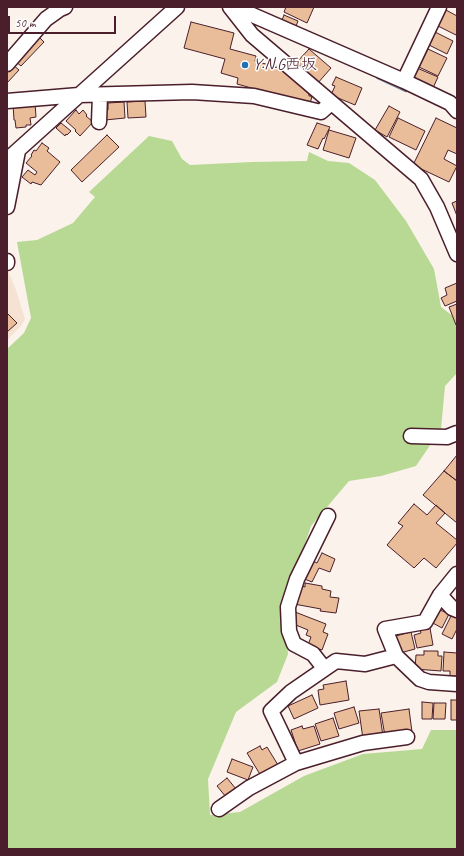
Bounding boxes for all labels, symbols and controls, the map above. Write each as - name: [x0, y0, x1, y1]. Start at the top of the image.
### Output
- scale bar: [10, 8, 118, 34]
- text: 50 m: [15, 15, 35, 31]
- place label: Y.N.G西坂: [253, 55, 317, 75]
- marker: Y.N.G西坂: [240, 60, 250, 70]

